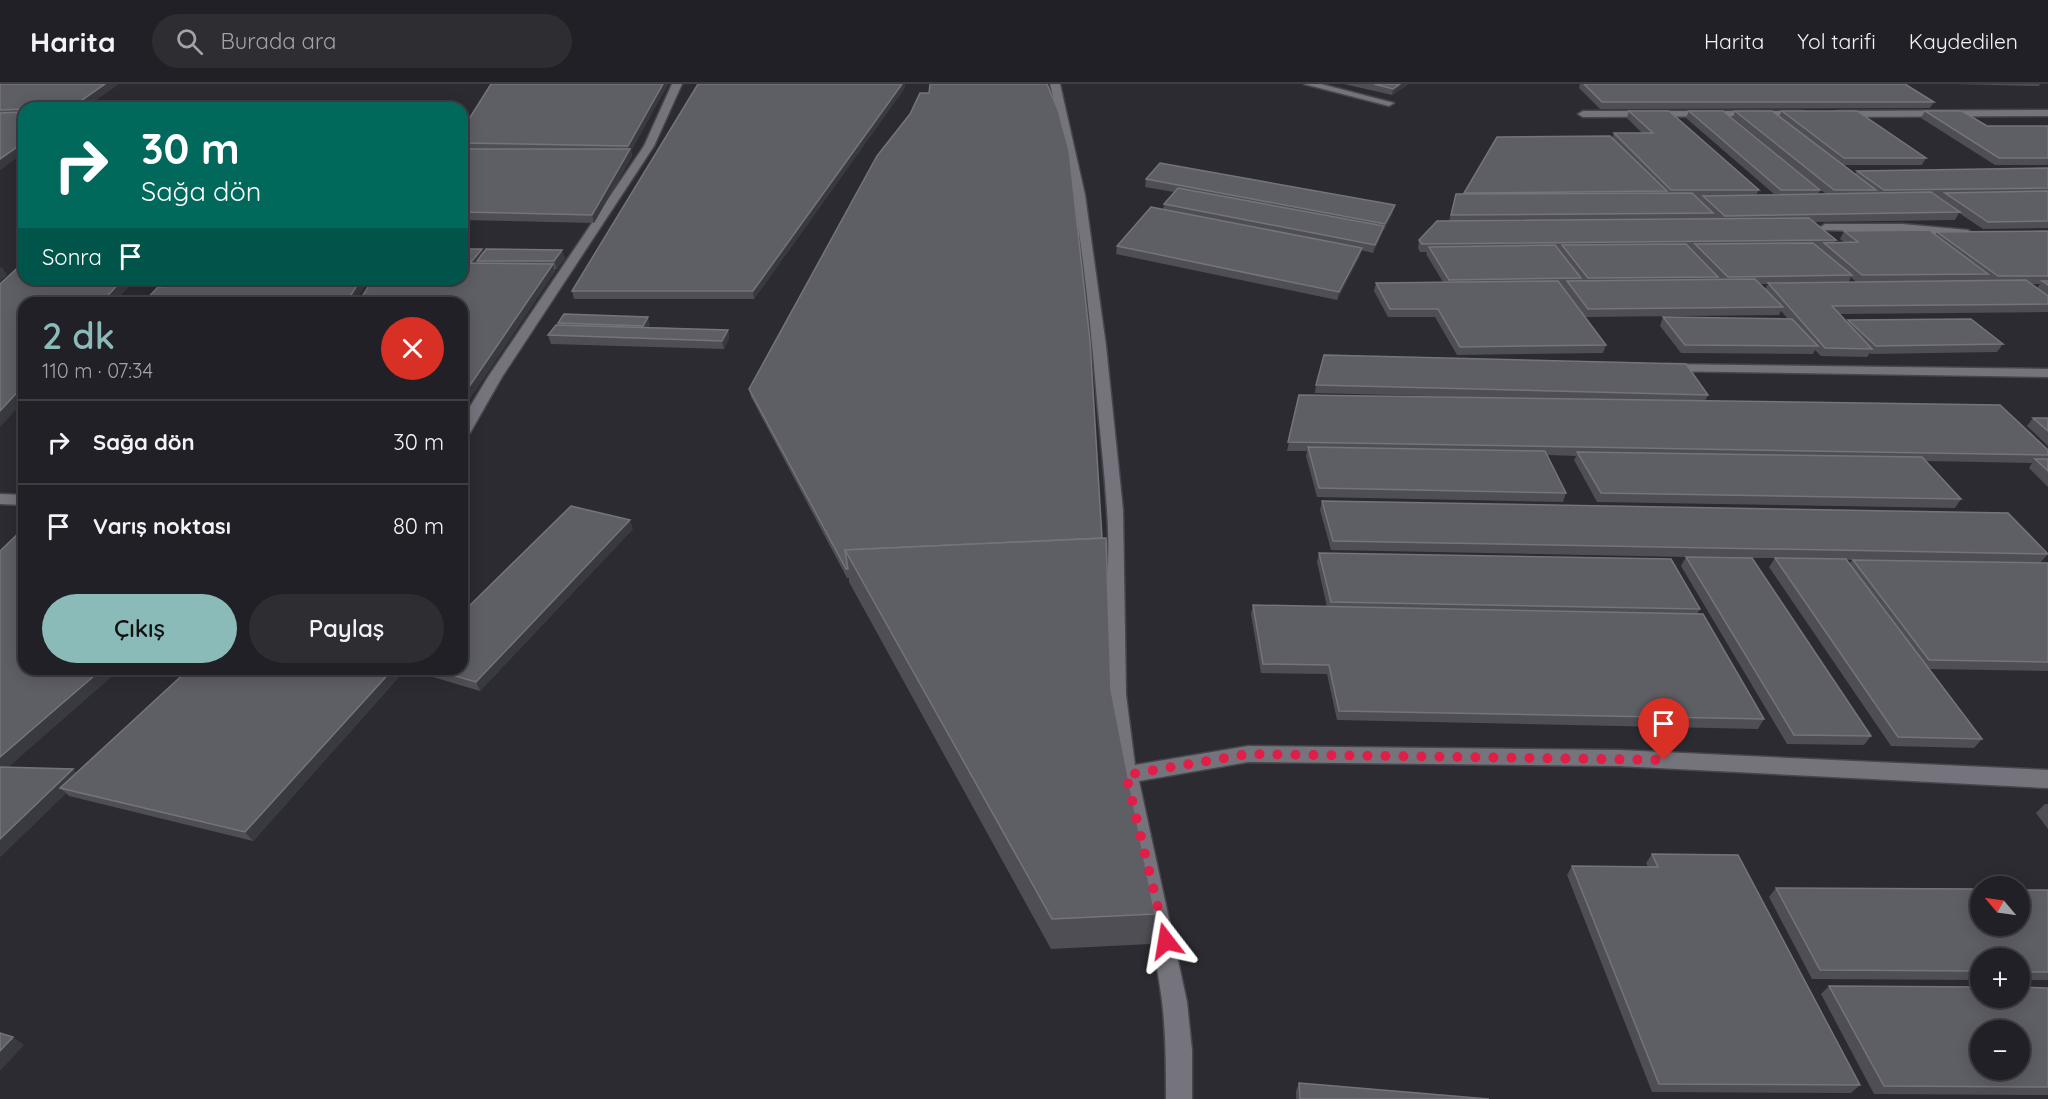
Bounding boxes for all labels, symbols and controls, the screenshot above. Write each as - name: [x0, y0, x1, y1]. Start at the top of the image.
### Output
- search box: [152, 14, 572, 68]
- text: Harita: [30, 24, 116, 59]
- icon: search: [173, 25, 206, 58]
- text: Burada ara: [221, 27, 336, 55]
- text: Harita: [1704, 28, 1764, 54]
- text: Yol tarifi: [1797, 28, 1876, 54]
- text: Kaydedilen: [1909, 28, 2018, 54]
- text: 30 m: [141, 122, 240, 175]
- icon: right: [42, 126, 120, 204]
- text: Sağa dön: [141, 174, 261, 208]
- icon: arrive: [114, 240, 147, 273]
- text: Sonra: [42, 243, 102, 271]
- text: 2 dk: [42, 313, 115, 358]
- button: close: [381, 317, 444, 380]
- text: 110 m · 07:34: [42, 358, 153, 383]
- icon: right: [42, 426, 75, 459]
- text: Sağa dön: [93, 428, 195, 456]
- text: 30 m: [393, 428, 444, 456]
- icon: arrive: [42, 510, 75, 543]
- text: Varış noktası: [93, 512, 231, 540]
- text: 80 m: [393, 512, 444, 540]
- button: Çıkış: [42, 594, 237, 663]
- button: Paylaş: [249, 594, 444, 663]
- pin: [1638, 698, 1689, 760]
- icon: arrive: [1647, 707, 1680, 740]
- north arrow: [1970, 876, 2030, 936]
- map controls: [1970, 876, 2030, 1080]
- position arrow: [1134, 909, 1198, 973]
- button: +: [1970, 948, 2030, 1008]
- button: −: [1970, 1020, 2030, 1080]

